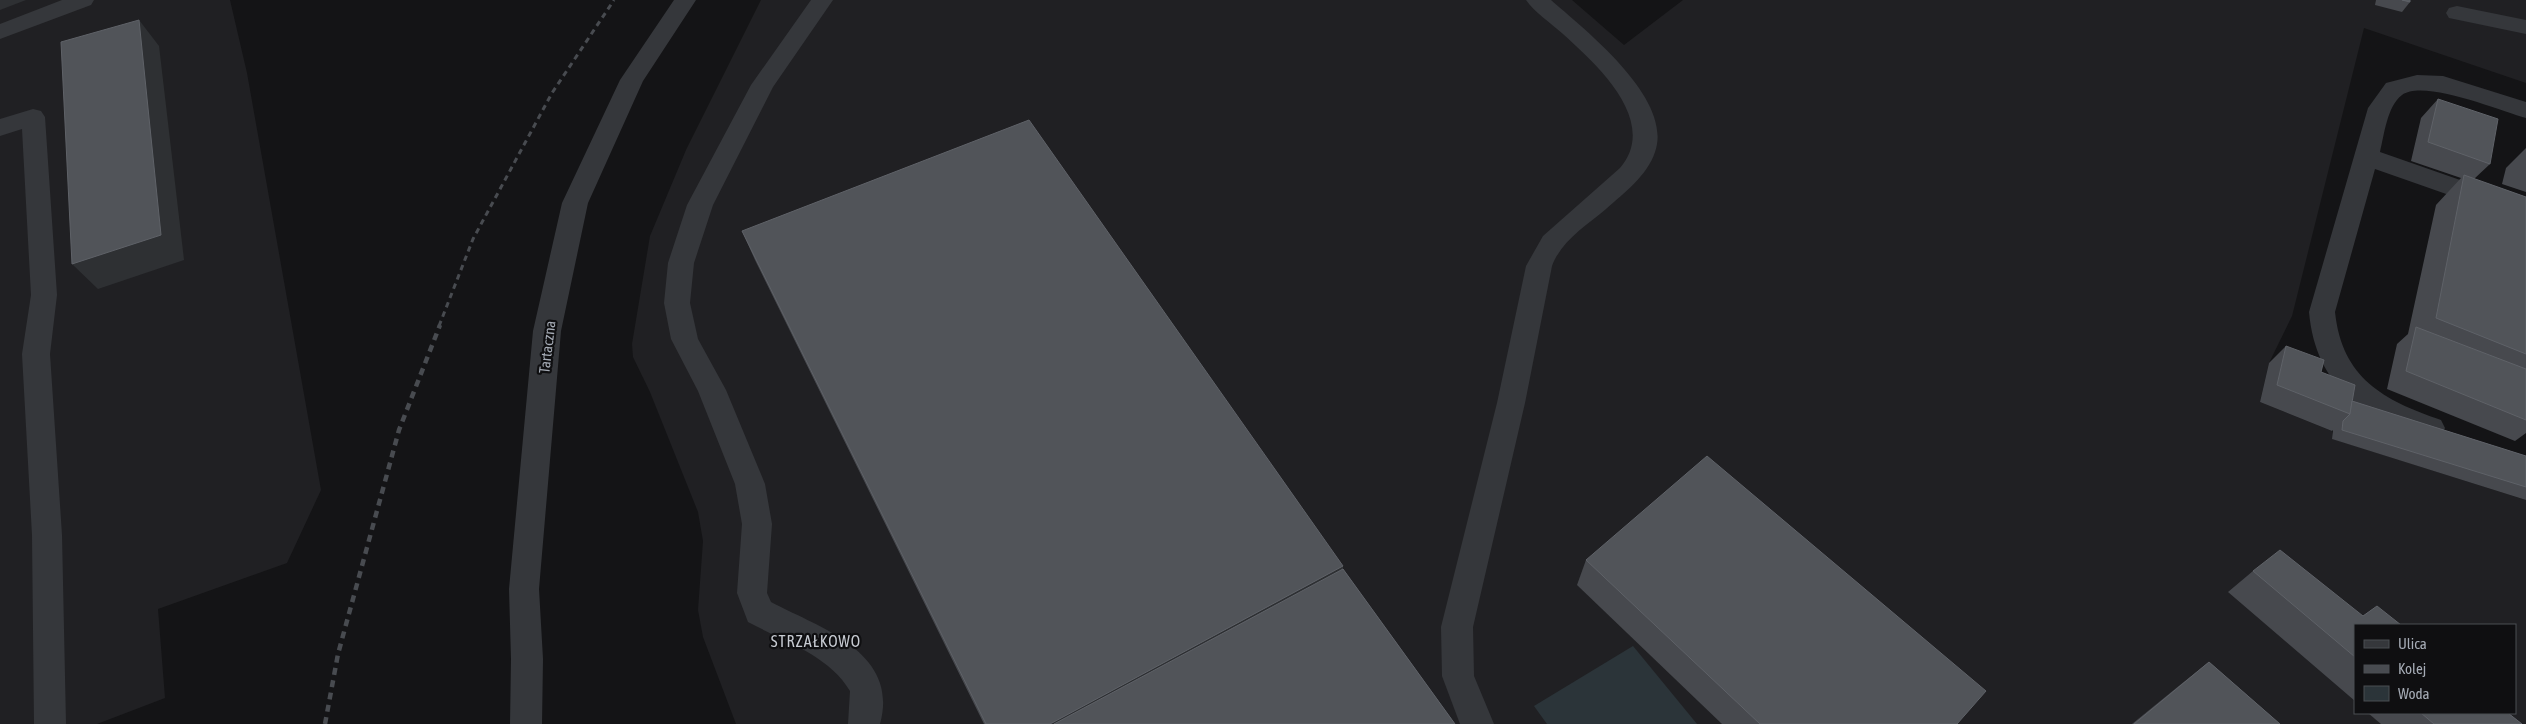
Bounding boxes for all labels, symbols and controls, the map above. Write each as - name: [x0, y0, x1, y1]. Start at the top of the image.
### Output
- street label: Tartaczna: [535, 319, 559, 374]
- legend: [2354, 624, 2516, 714]
- district label: STRZAŁKOWO: [771, 632, 861, 650]
- text: Ulica: [2398, 635, 2427, 652]
- text: Kolej: [2398, 660, 2426, 677]
- text: Woda: [2398, 685, 2430, 702]

